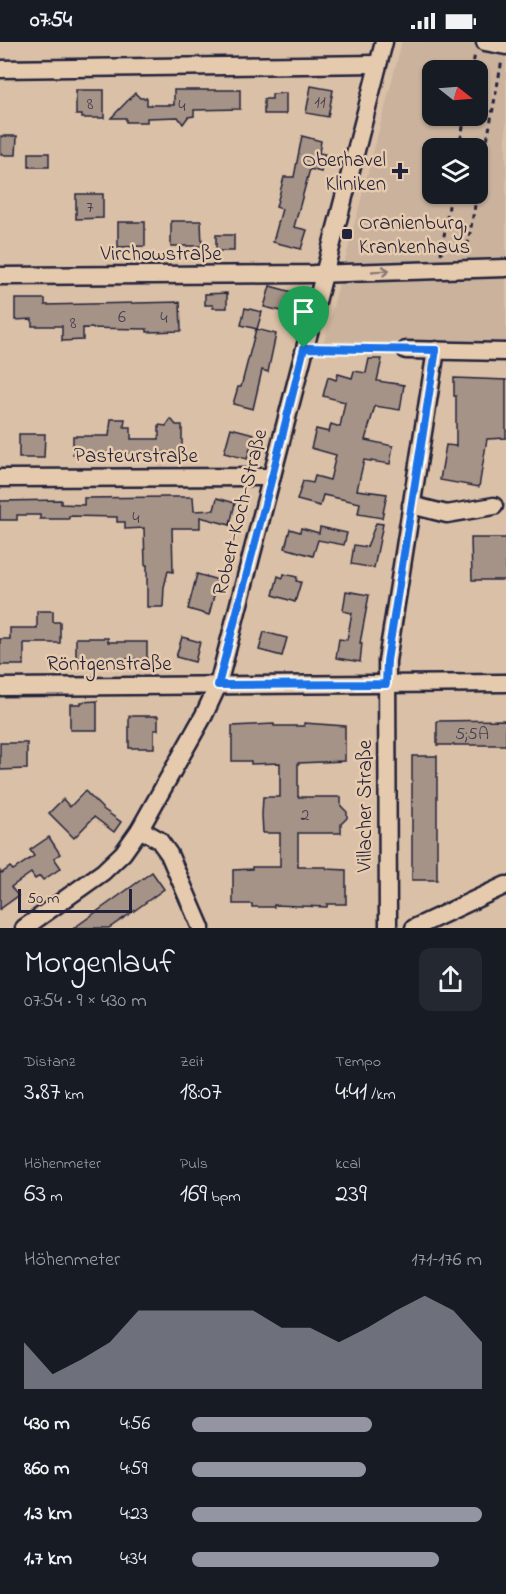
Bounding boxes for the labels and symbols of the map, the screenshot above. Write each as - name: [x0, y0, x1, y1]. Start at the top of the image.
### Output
- north arrow: [422, 60, 488, 126]
- house number: 11: [314, 90, 326, 116]
- house number: 8: [87, 92, 94, 118]
- house number: 4: [178, 94, 186, 120]
- place label: Oberhavel Kliniken: [302, 146, 386, 200]
- marker: Oberhavel Kliniken: [391, 162, 409, 180]
- house number: 7: [86, 195, 94, 221]
- place label: Oranienburg, Krankenhaus: [359, 209, 470, 263]
- marker: Oranienburg, Krankenhaus: [340, 227, 354, 241]
- street label: Virchowstraße: [99, 240, 222, 270]
- one-way arrow: [371, 265, 391, 276]
- pin: [278, 286, 329, 348]
- house number: 6: [118, 305, 126, 331]
- house number: 4: [160, 306, 168, 332]
- house number: 8: [70, 311, 77, 337]
- street label: Robert-Koch-Straße: [206, 425, 276, 599]
- street label: Pasteurstraße: [74, 442, 199, 472]
- house number: 4: [132, 506, 140, 532]
- street label: Röntgenstraße: [46, 650, 172, 682]
- house number: 5;5A: [455, 722, 489, 748]
- street label: Villacher Straße: [351, 739, 381, 873]
- house number: 2: [301, 803, 310, 829]
- scale bar: [18, 886, 132, 914]

